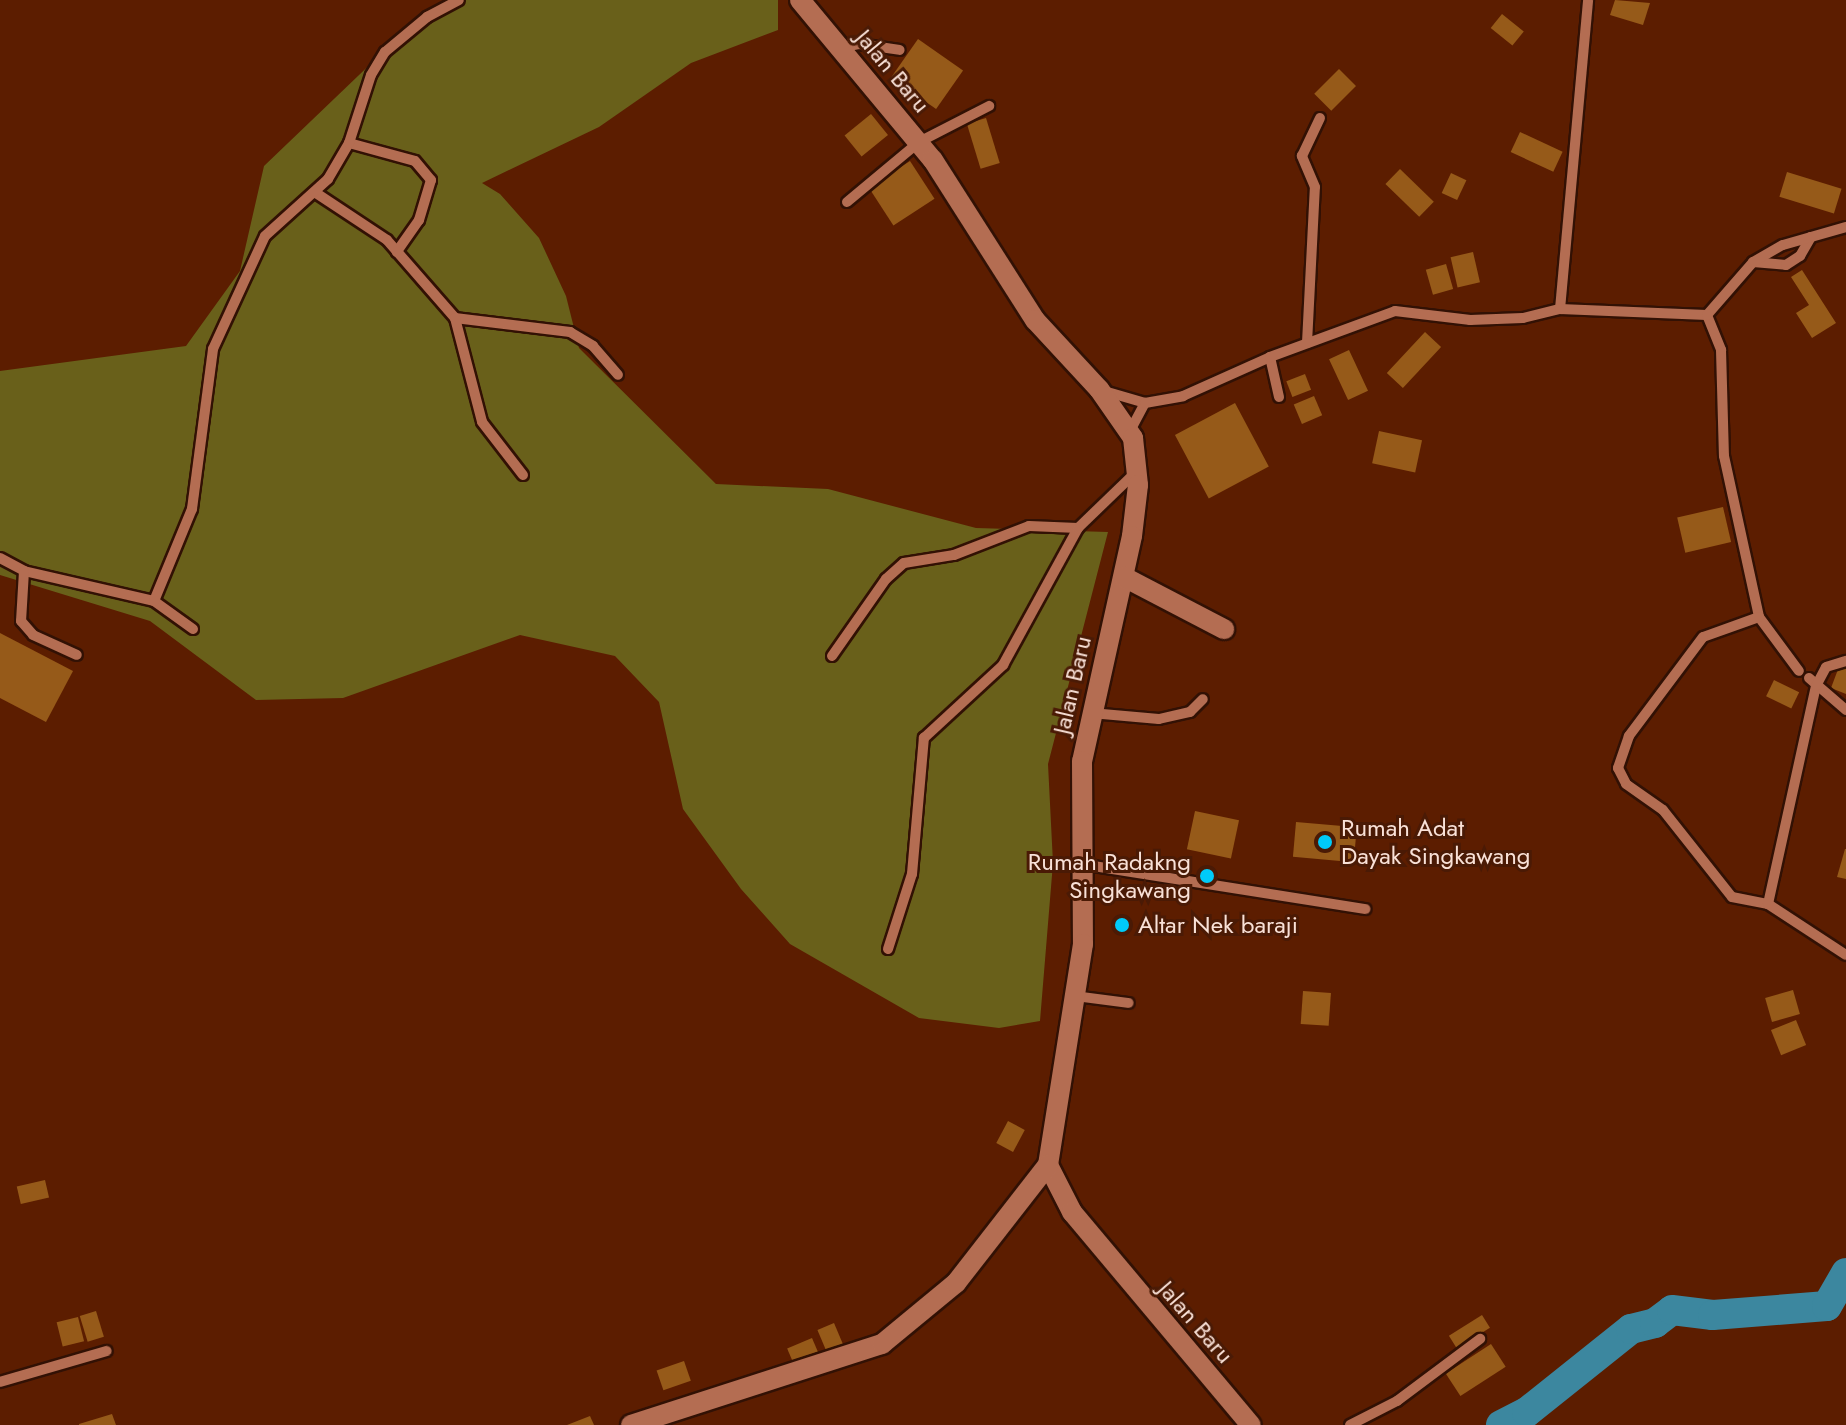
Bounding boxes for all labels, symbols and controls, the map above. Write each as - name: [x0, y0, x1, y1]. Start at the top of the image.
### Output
- street label: Jalan Baru: [850, 23, 936, 119]
- street label: Jalan Baru: [1047, 633, 1097, 737]
- place label: Rumah Adat Dayak Singkawang: [1341, 814, 1530, 870]
- marker: Rumah Adat Dayak Singkawang: [1316, 833, 1334, 851]
- place label: Rumah Radakng Singkawang: [1028, 848, 1191, 904]
- marker: Rumah Radakng Singkawang: [1198, 867, 1216, 885]
- place label: Altar Nek baraji: [1138, 911, 1298, 939]
- marker: Altar Nek baraji: [1113, 916, 1131, 934]
- street label: Jalan Baru: [1152, 1275, 1240, 1369]

